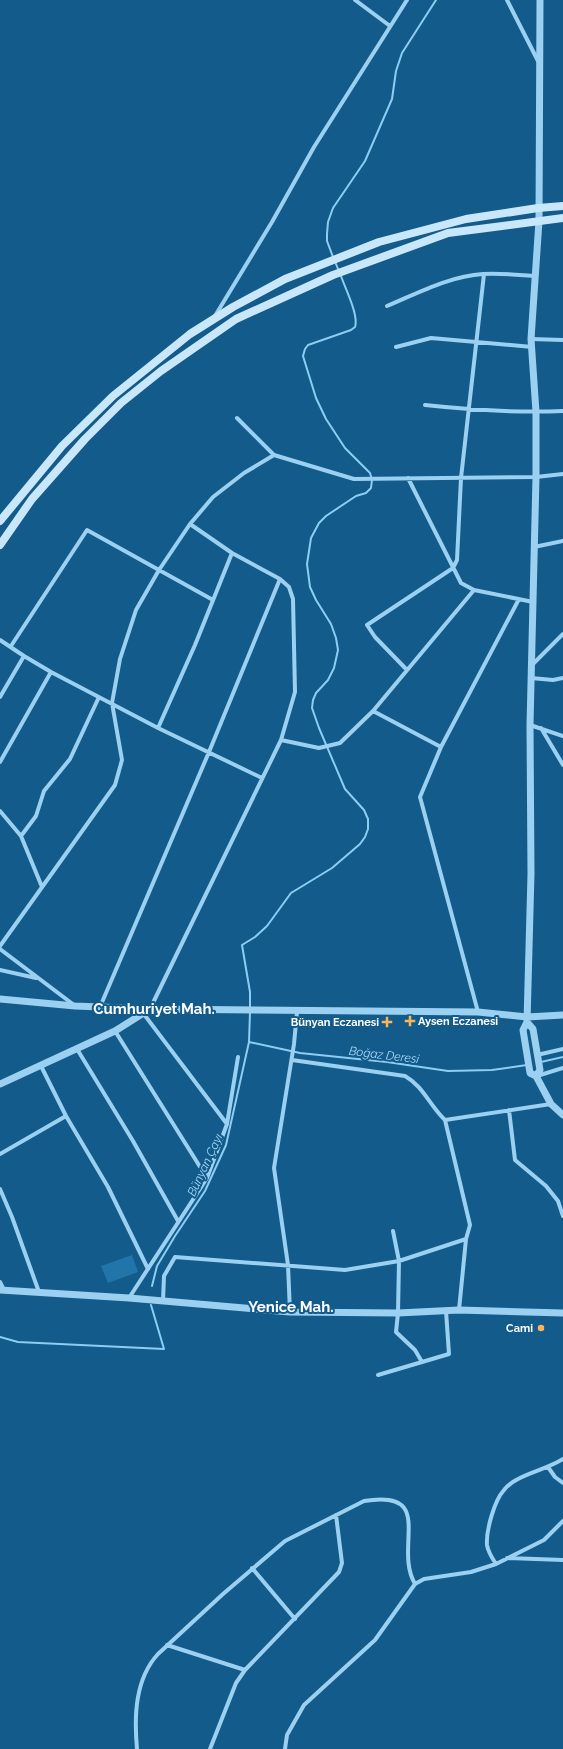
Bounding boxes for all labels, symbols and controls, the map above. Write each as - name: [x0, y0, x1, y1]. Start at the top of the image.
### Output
- district label: Cumhuriyet Mah.: [93, 1000, 215, 1018]
- place label: Aysen Eczanesi: [418, 1015, 498, 1028]
- place label: Bünyan Eczanesi: [291, 1016, 379, 1029]
- marker: Aysen Eczanesi: [405, 1016, 415, 1026]
- marker: Bünyan Eczanesi: [382, 1017, 392, 1027]
- water label: Boğaz Deresi: [348, 1044, 420, 1066]
- water label: Bünyan Çayı: [184, 1131, 226, 1198]
- district label: Yenice Mah.: [248, 1298, 334, 1316]
- place label: Cami: [506, 1322, 533, 1335]
- marker: Cami: [536, 1323, 546, 1333]

